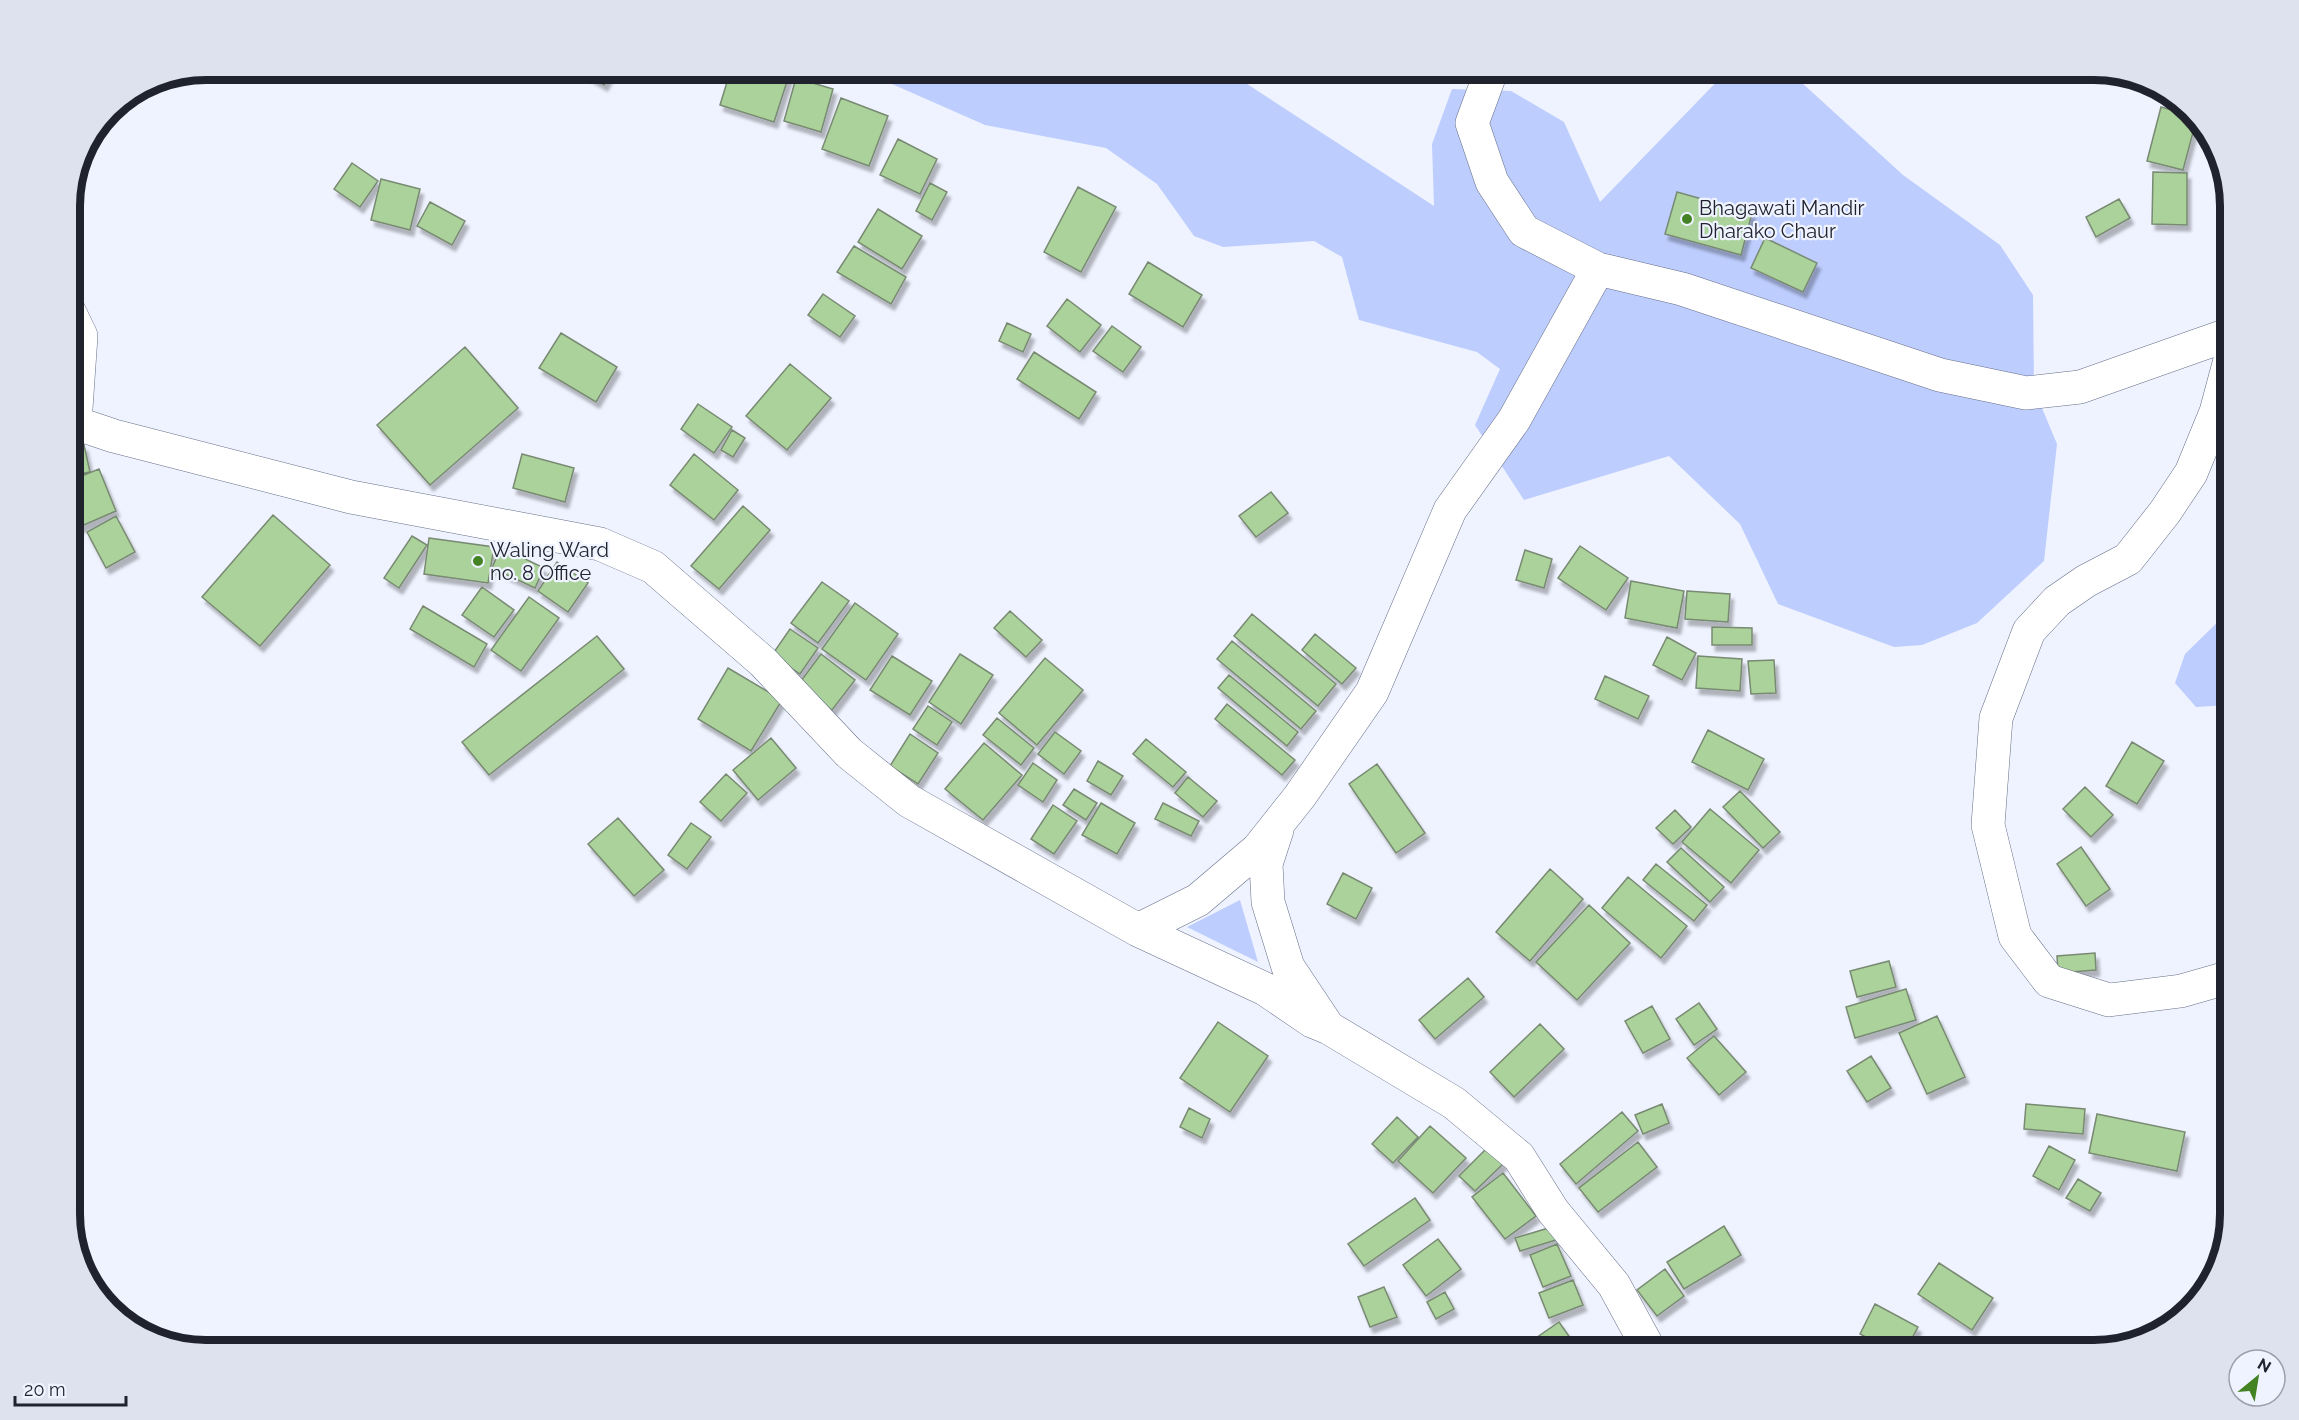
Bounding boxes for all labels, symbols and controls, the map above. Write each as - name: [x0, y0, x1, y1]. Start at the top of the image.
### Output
- place label: Bhagawati Mandir Dharako Chaur: [1699, 196, 1865, 243]
- marker: Bhagawati Mandir Dharako Chaur: [1680, 212, 1694, 226]
- place label: Waling Ward no. 8 Office: [490, 538, 609, 585]
- marker: Waling Ward no. 8 Office: [471, 554, 485, 568]
- north arrow: [2227, 1348, 2287, 1408]
- text: N: [2254, 1354, 2274, 1377]
- scale bar: [15, 1369, 126, 1407]
- text: 20 m: [24, 1379, 66, 1400]

